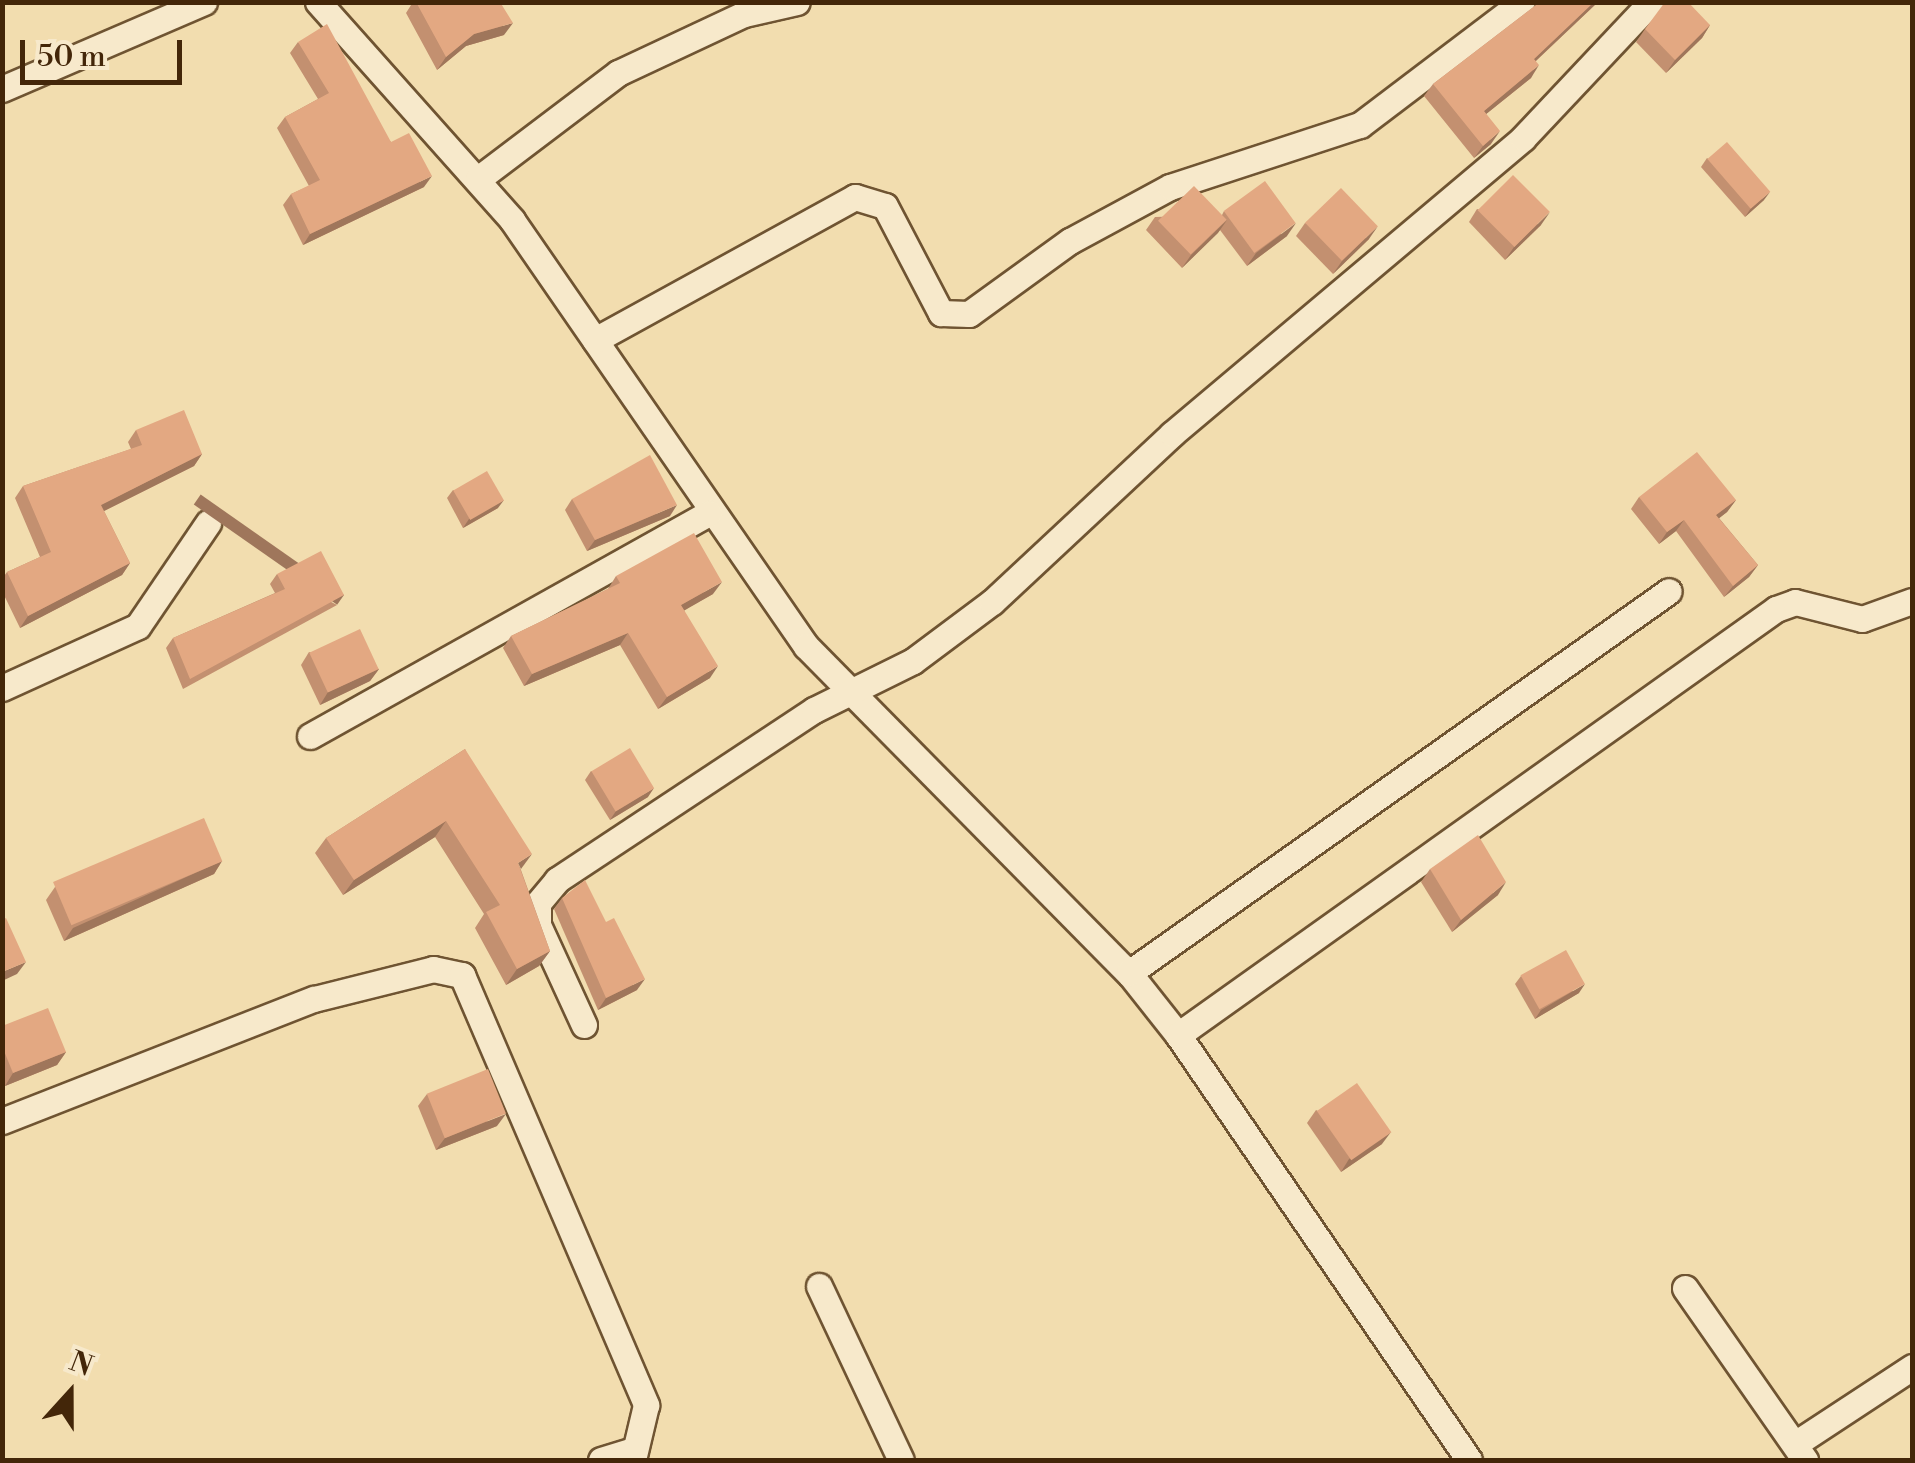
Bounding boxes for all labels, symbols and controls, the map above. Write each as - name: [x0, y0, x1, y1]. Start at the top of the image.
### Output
- scale bar: [25, 20, 188, 82]
- text: 50 m: [37, 38, 106, 76]
- north arrow: [20, 1343, 120, 1443]
- text: N: [64, 1344, 98, 1385]

